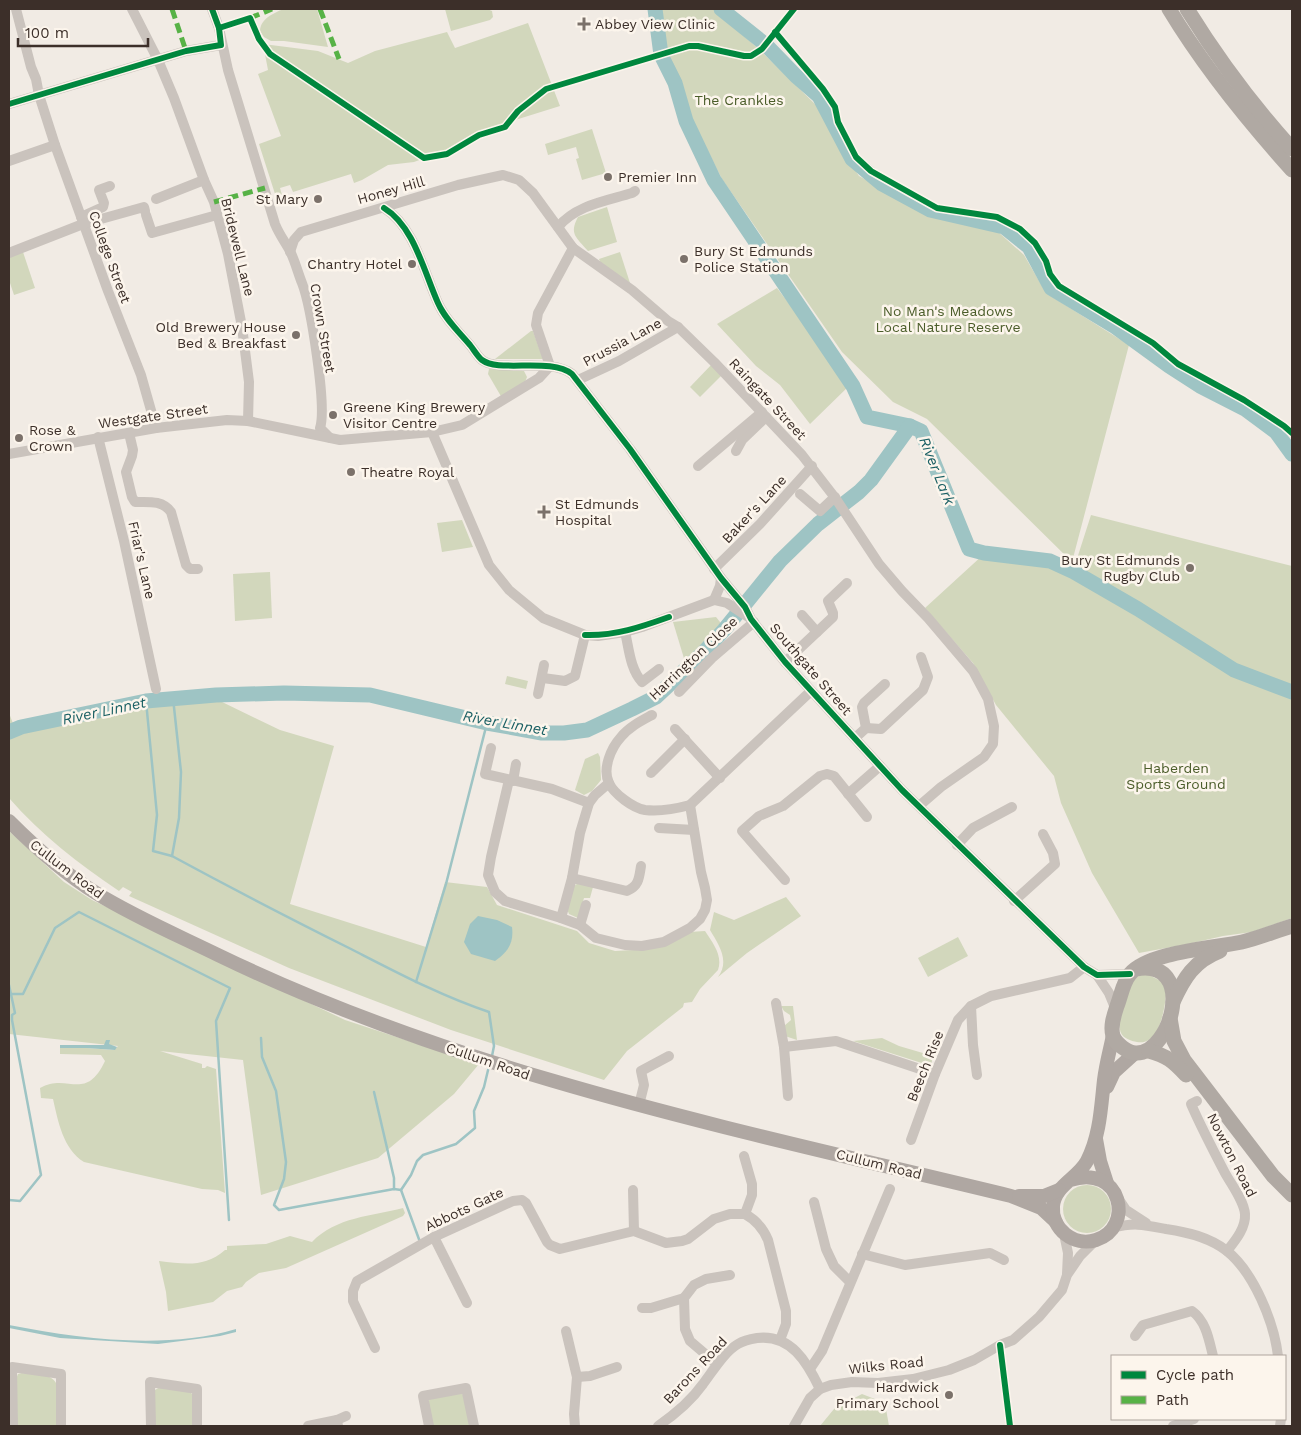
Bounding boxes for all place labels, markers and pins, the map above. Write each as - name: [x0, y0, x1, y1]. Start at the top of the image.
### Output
- place label: Abbey View Clinic: [595, 16, 716, 32]
- marker: Abbey View Clinic: [577, 17, 591, 31]
- place label: Premier Inn: [618, 169, 697, 185]
- marker: Premier Inn: [602, 171, 614, 183]
- place label: St Mary: [256, 191, 309, 207]
- marker: St Mary: [312, 193, 324, 205]
- place label: Bury St Edmunds Police Station: [694, 243, 813, 275]
- marker: Bury St Edmunds Police Station: [678, 253, 690, 265]
- place label: Chantry Hotel: [307, 256, 403, 272]
- marker: Chantry Hotel: [406, 258, 418, 270]
- place label: Old Brewery House Bed & Breakfast: [156, 319, 286, 351]
- marker: Old Brewery House Bed & Breakfast: [290, 329, 302, 341]
- place label: Greene King Brewery Visitor Centre: [343, 399, 486, 431]
- marker: Greene King Brewery Visitor Centre: [327, 409, 339, 421]
- place label: Rose & Crown: [29, 422, 76, 454]
- marker: Rose & Crown: [13, 432, 25, 444]
- place label: Theatre Royal: [361, 464, 455, 480]
- marker: Theatre Royal: [345, 466, 357, 478]
- place label: St Edmunds Hospital: [555, 496, 639, 528]
- marker: St Edmunds Hospital: [537, 505, 551, 519]
- place label: Bury St Edmunds Rugby Club: [1061, 552, 1180, 584]
- marker: Bury St Edmunds Rugby Club: [1184, 562, 1196, 574]
- place label: Hardwick Primary School: [836, 1379, 940, 1411]
- marker: Hardwick Primary School: [943, 1389, 955, 1401]

